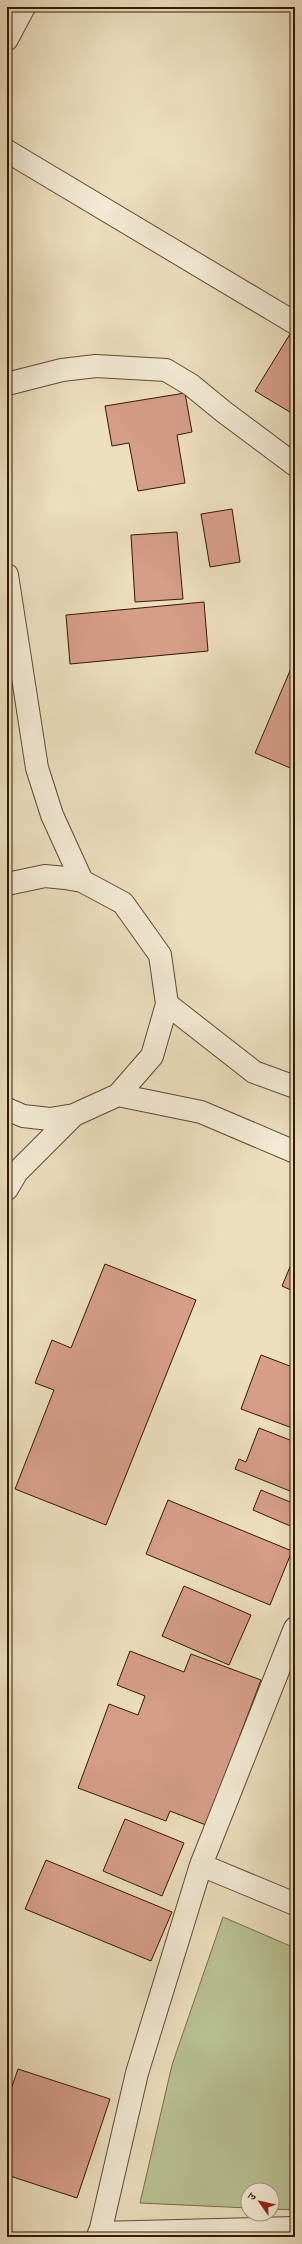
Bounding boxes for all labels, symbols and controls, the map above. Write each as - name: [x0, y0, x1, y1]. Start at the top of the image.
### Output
- north arrow: [240, 2182, 280, 2222]
- text: उ: [245, 2190, 261, 2204]

